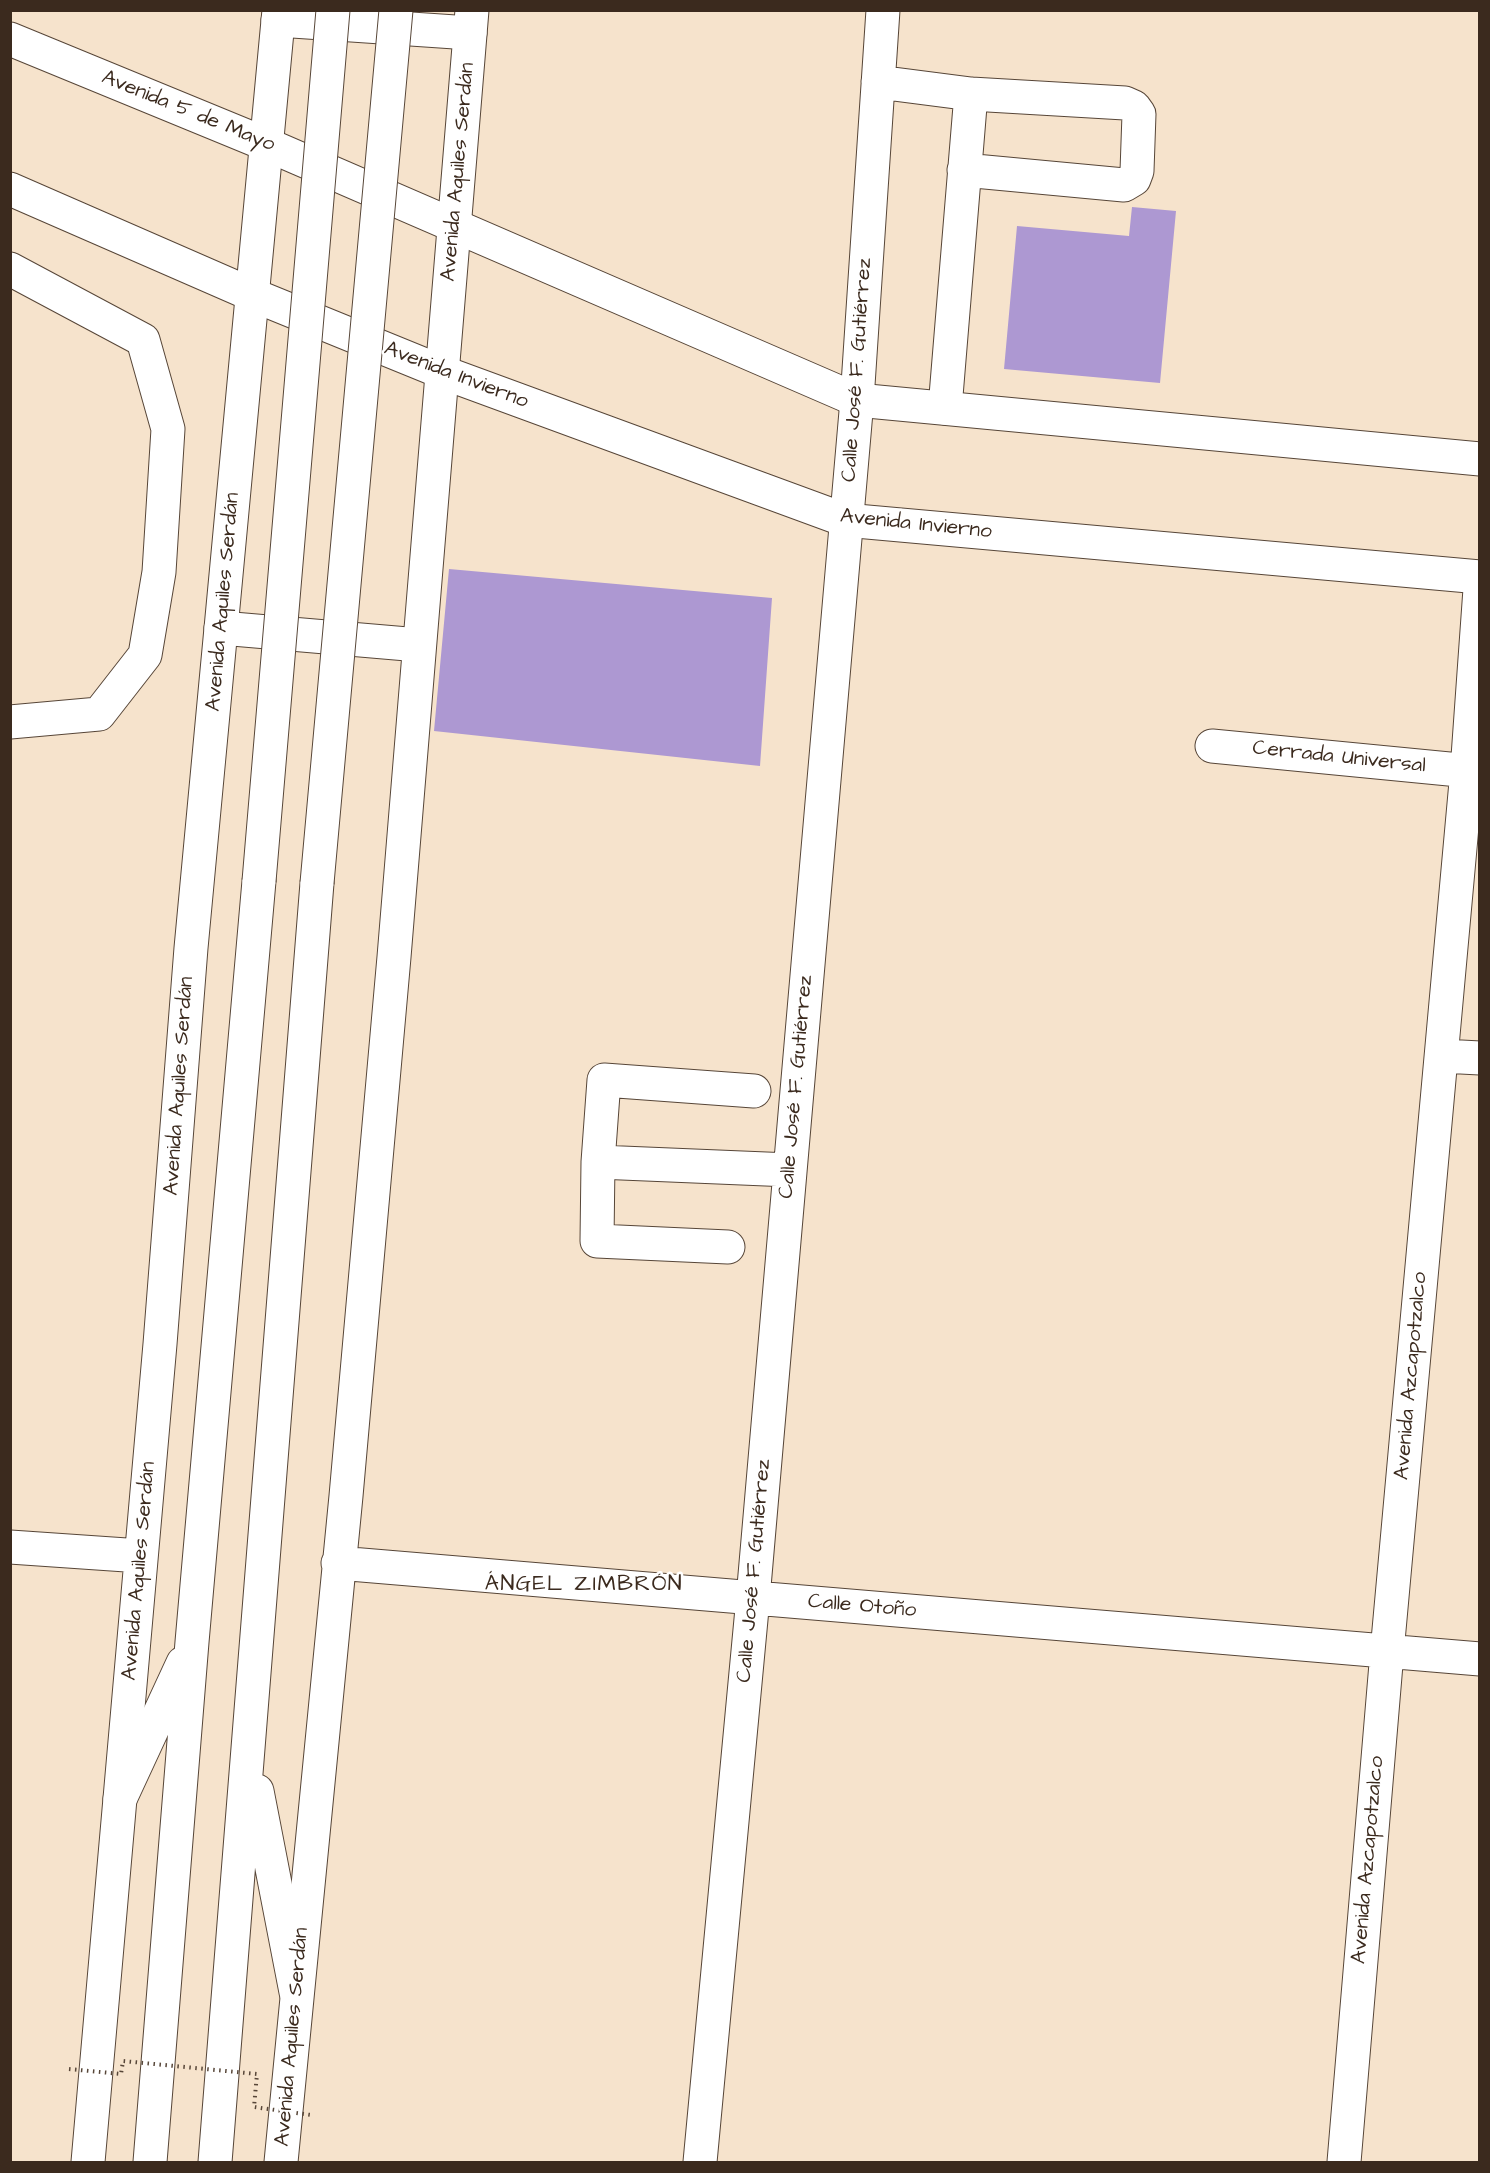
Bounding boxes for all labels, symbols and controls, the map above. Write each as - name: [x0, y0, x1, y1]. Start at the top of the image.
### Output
- street label: Avenida Aquiles Serdán: [437, 62, 481, 282]
- street label: Avenida 5 de Mayo: [98, 66, 278, 158]
- street label: Calle José F. Gutiérrez: [838, 257, 878, 483]
- street label: Avenida Invierno: [380, 337, 532, 415]
- street label: Avenida Aquiles Serdán: [202, 492, 246, 712]
- street label: Avenida Invierno: [839, 505, 993, 545]
- street label: Cerrada Universal: [1251, 736, 1427, 780]
- street label: Calle José F. Gutiérrez: [775, 974, 819, 1200]
- street label: Avenida Aquiles Serdán: [160, 976, 200, 1196]
- street label: Avenida Azcapotzalco: [1390, 1271, 1434, 1481]
- street label: Calle José F. Gutiérrez: [733, 1458, 777, 1684]
- street label: Avenida Aquiles Serdán: [118, 1461, 162, 1681]
- district label: ÁNGEL ZIMBRÓN: [485, 1572, 683, 1598]
- street label: Calle Otoño: [807, 1590, 917, 1624]
- street label: Avenida Azcapotzalco: [1347, 1755, 1391, 1965]
- street label: Avenida Aquiles Serdán: [271, 1927, 315, 2147]

